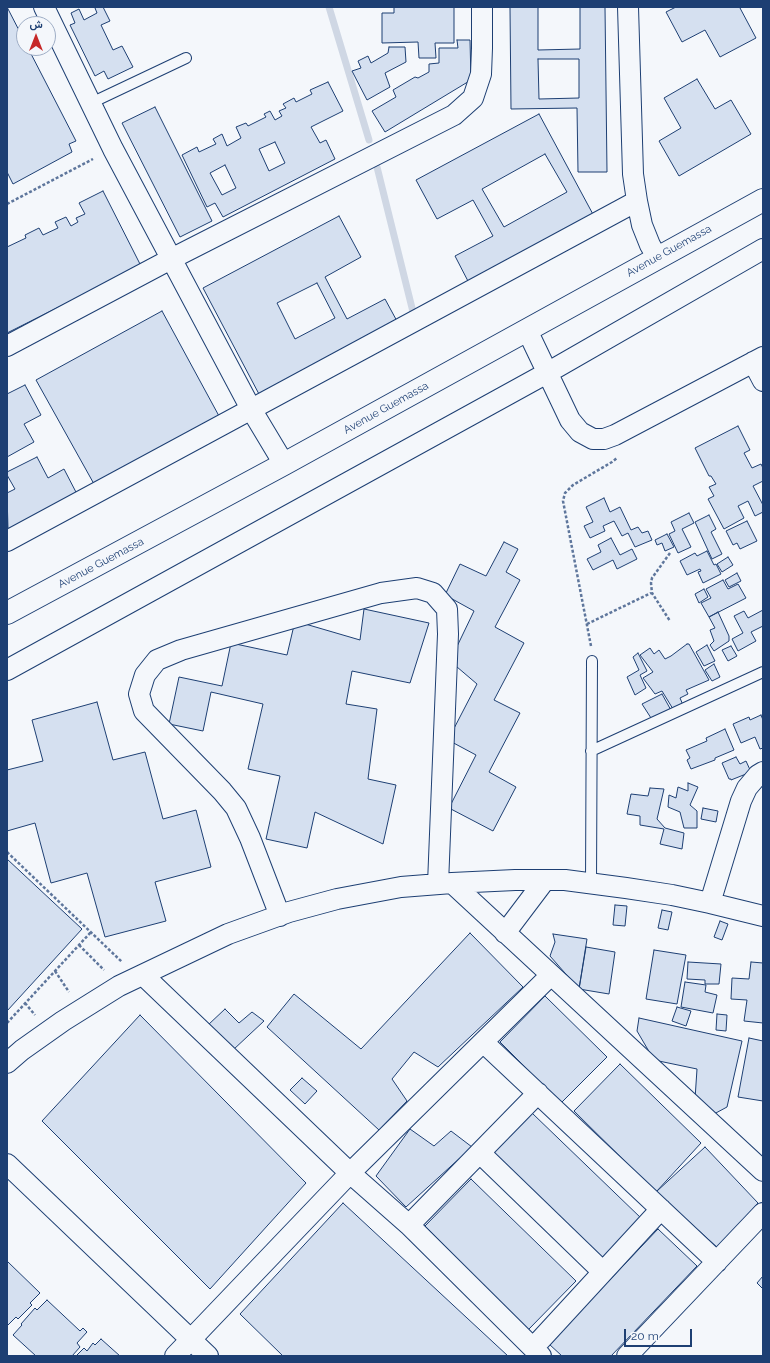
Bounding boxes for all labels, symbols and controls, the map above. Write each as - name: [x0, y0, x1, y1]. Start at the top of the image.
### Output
- north arrow: [16, 16, 56, 56]
- text: ش: [29, 18, 43, 31]
- street label: Avenue Guemassa: [624, 222, 714, 280]
- street label: Avenue Guemassa: [341, 379, 431, 437]
- street label: Avenue Guemassa: [56, 535, 146, 591]
- scale bar: [626, 1321, 694, 1347]
- text: 20 m: [631, 1329, 659, 1343]

